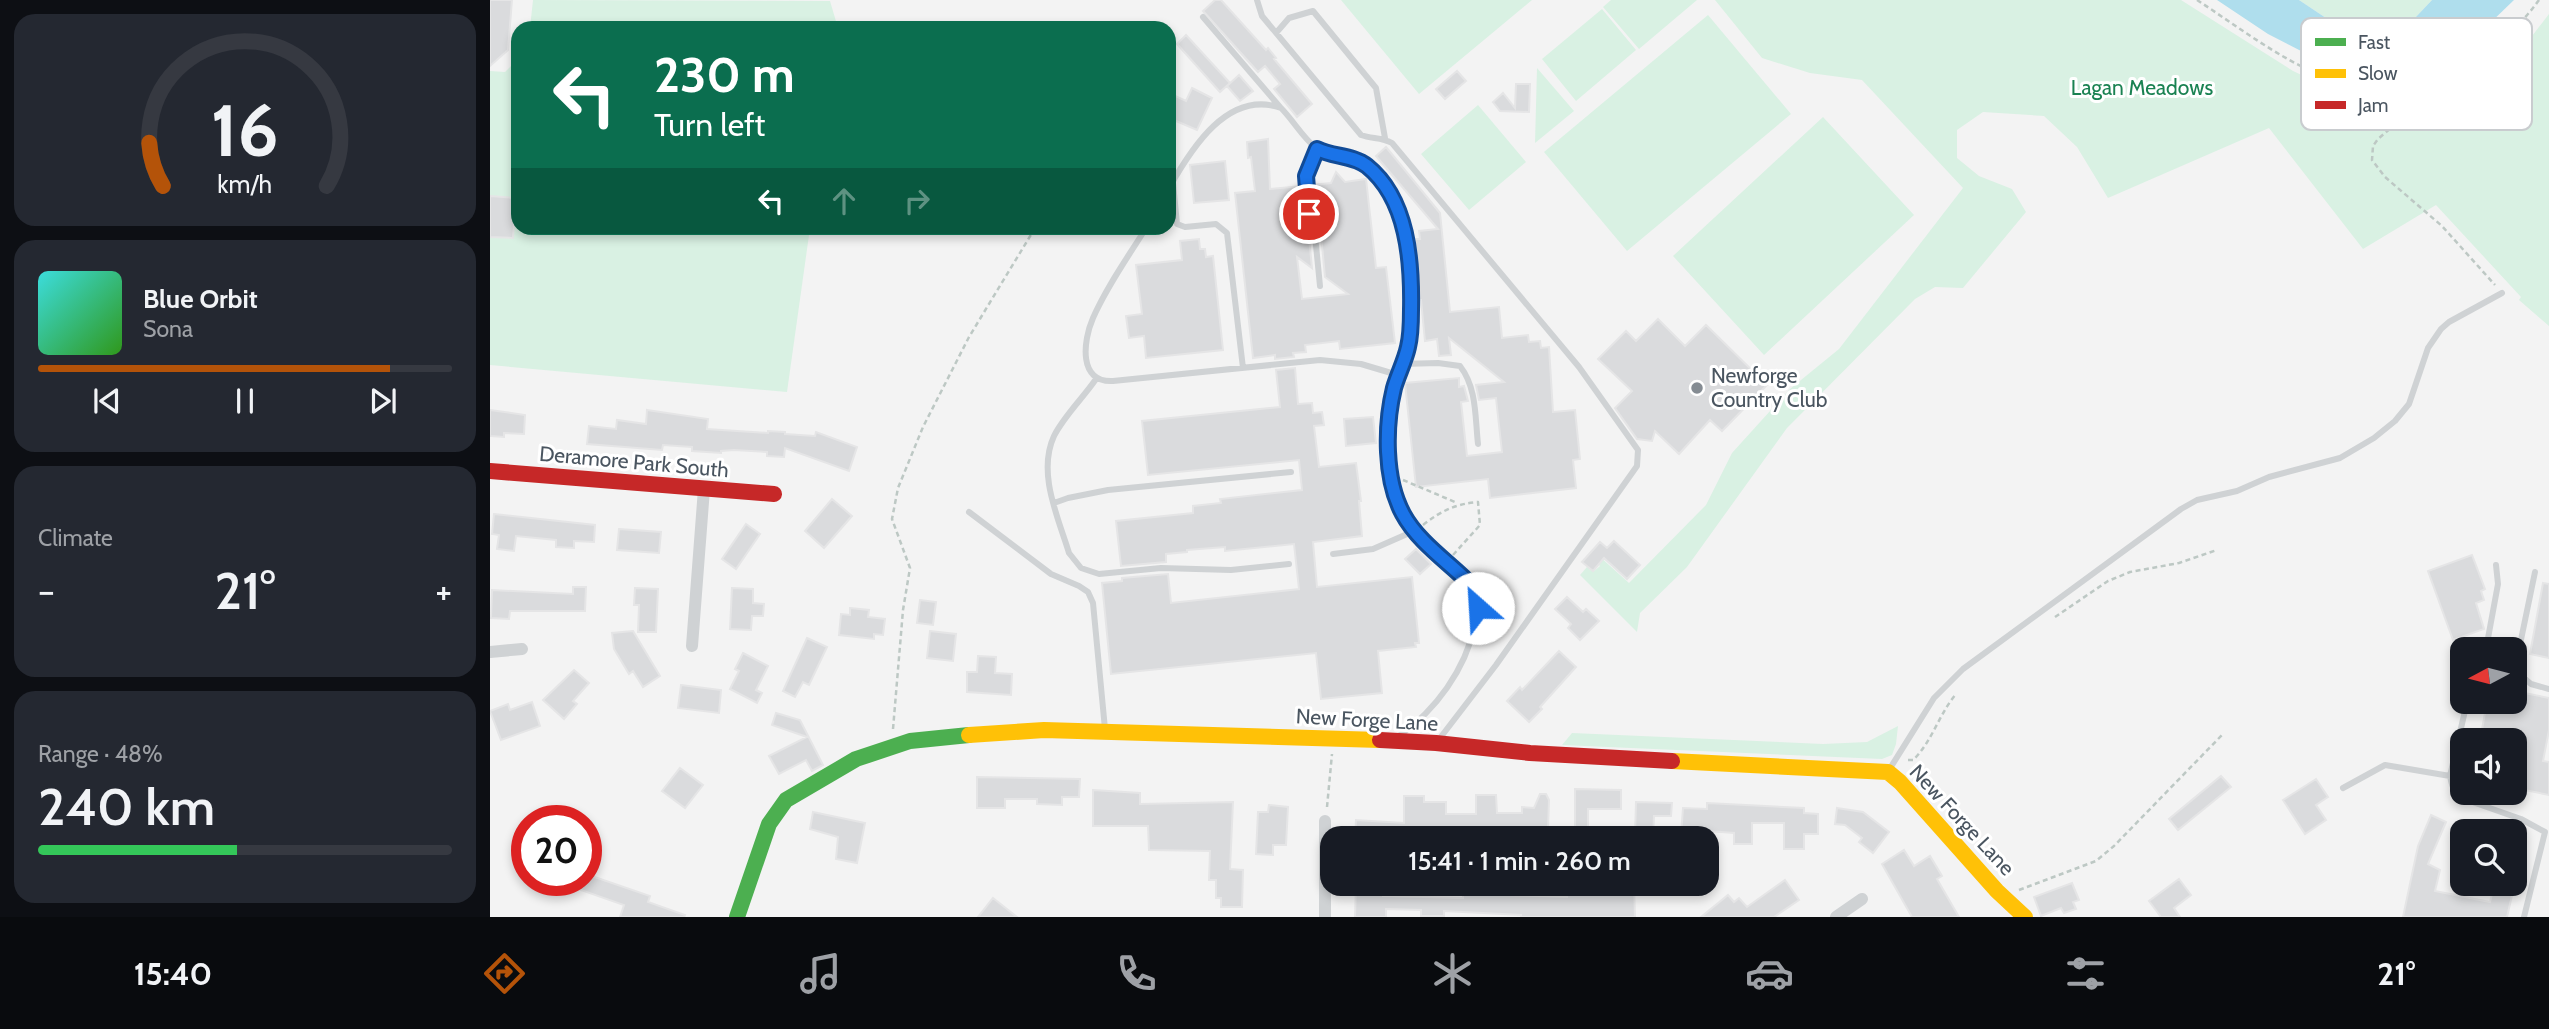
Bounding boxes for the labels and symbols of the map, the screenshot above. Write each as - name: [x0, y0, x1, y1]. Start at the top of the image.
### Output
- legend: [2301, 18, 2532, 130]
- text: Fast: [2358, 31, 2391, 54]
- text: Slow: [2358, 62, 2398, 85]
- park label: Lagan Meadows: [2071, 75, 2213, 100]
- text: Jam: [2357, 94, 2388, 117]
- pin: [1279, 184, 1339, 244]
- place label: Newforge Country Club: [1711, 363, 1827, 412]
- marker: Newforge Country Club: [1689, 380, 1705, 396]
- street label: Deramore Park South: [538, 441, 730, 482]
- position arrow: [1441, 571, 1515, 645]
- north arrow: [2450, 637, 2527, 714]
- street label: New Forge Lane: [1295, 703, 1439, 736]
- street label: New Forge Lane: [1905, 759, 2020, 880]
- speed limit sign: 20: [511, 805, 602, 896]

